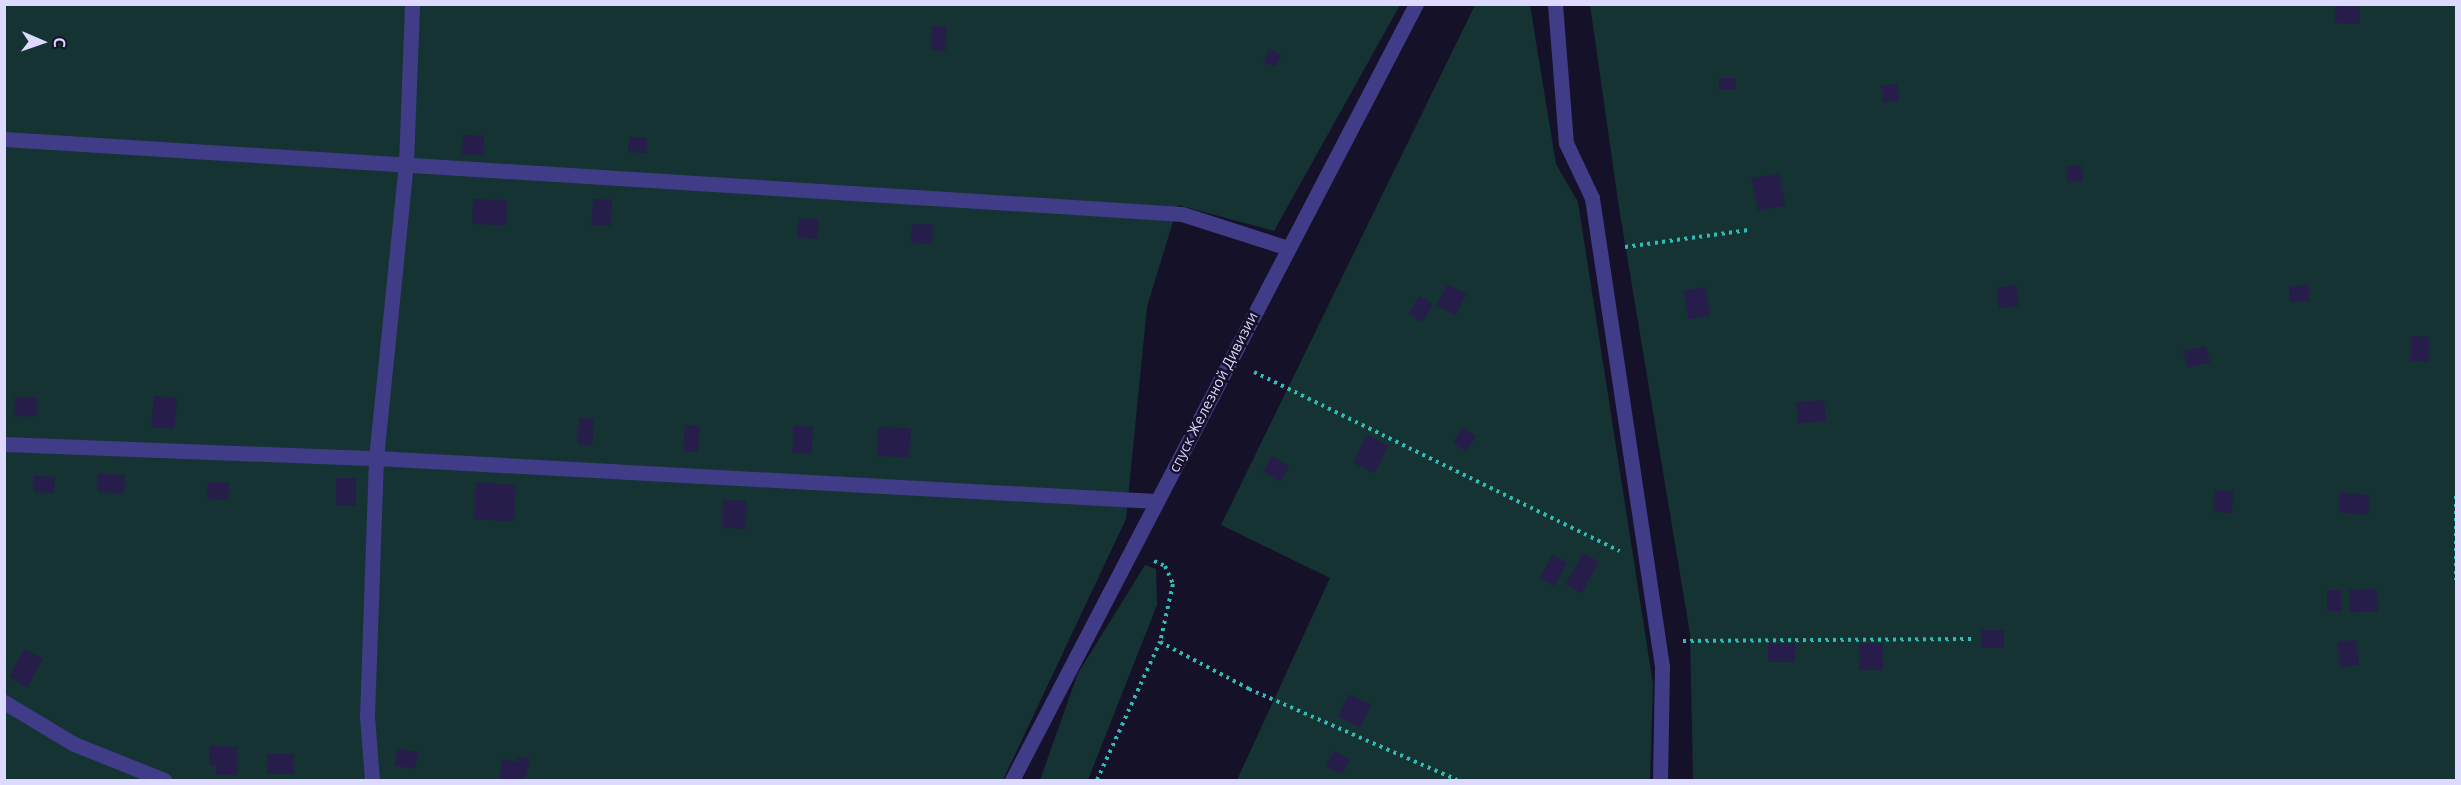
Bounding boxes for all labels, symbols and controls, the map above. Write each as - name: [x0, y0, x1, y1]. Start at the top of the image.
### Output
- north arrow: [12, 12, 72, 72]
- text: С: [51, 37, 69, 48]
- street label: спуск Железной Дивизии: [1165, 309, 1261, 475]

